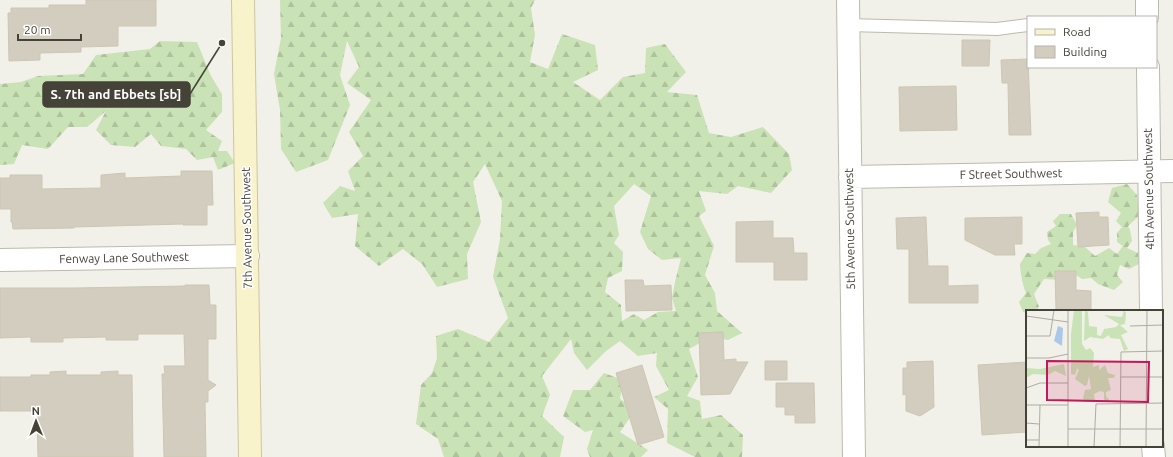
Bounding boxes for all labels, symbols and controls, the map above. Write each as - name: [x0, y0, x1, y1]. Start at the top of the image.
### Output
- scale bar: [18, 16, 81, 42]
- legend: [1027, 16, 1157, 68]
- text: 20 m: [24, 23, 51, 36]
- text: Road: [1063, 25, 1091, 38]
- text: Building: [1063, 45, 1107, 58]
- callout: S. 7th and Ebbets [sb]: [43, 82, 190, 107]
- text: S. 7th and Ebbets [sb]: [50, 87, 182, 101]
- street label: 4th Avenue Southwest: [1141, 128, 1156, 250]
- street label: F Street Southwest: [959, 166, 1063, 181]
- street label: 7th Avenue Southwest: [239, 167, 254, 289]
- street label: 5th Avenue Southwest: [842, 168, 857, 290]
- street label: Fenway Lane Southwest: [59, 250, 189, 265]
- inset map: [1026, 310, 1163, 447]
- north arrow: [16, 401, 56, 441]
- text: N: [32, 405, 40, 417]

